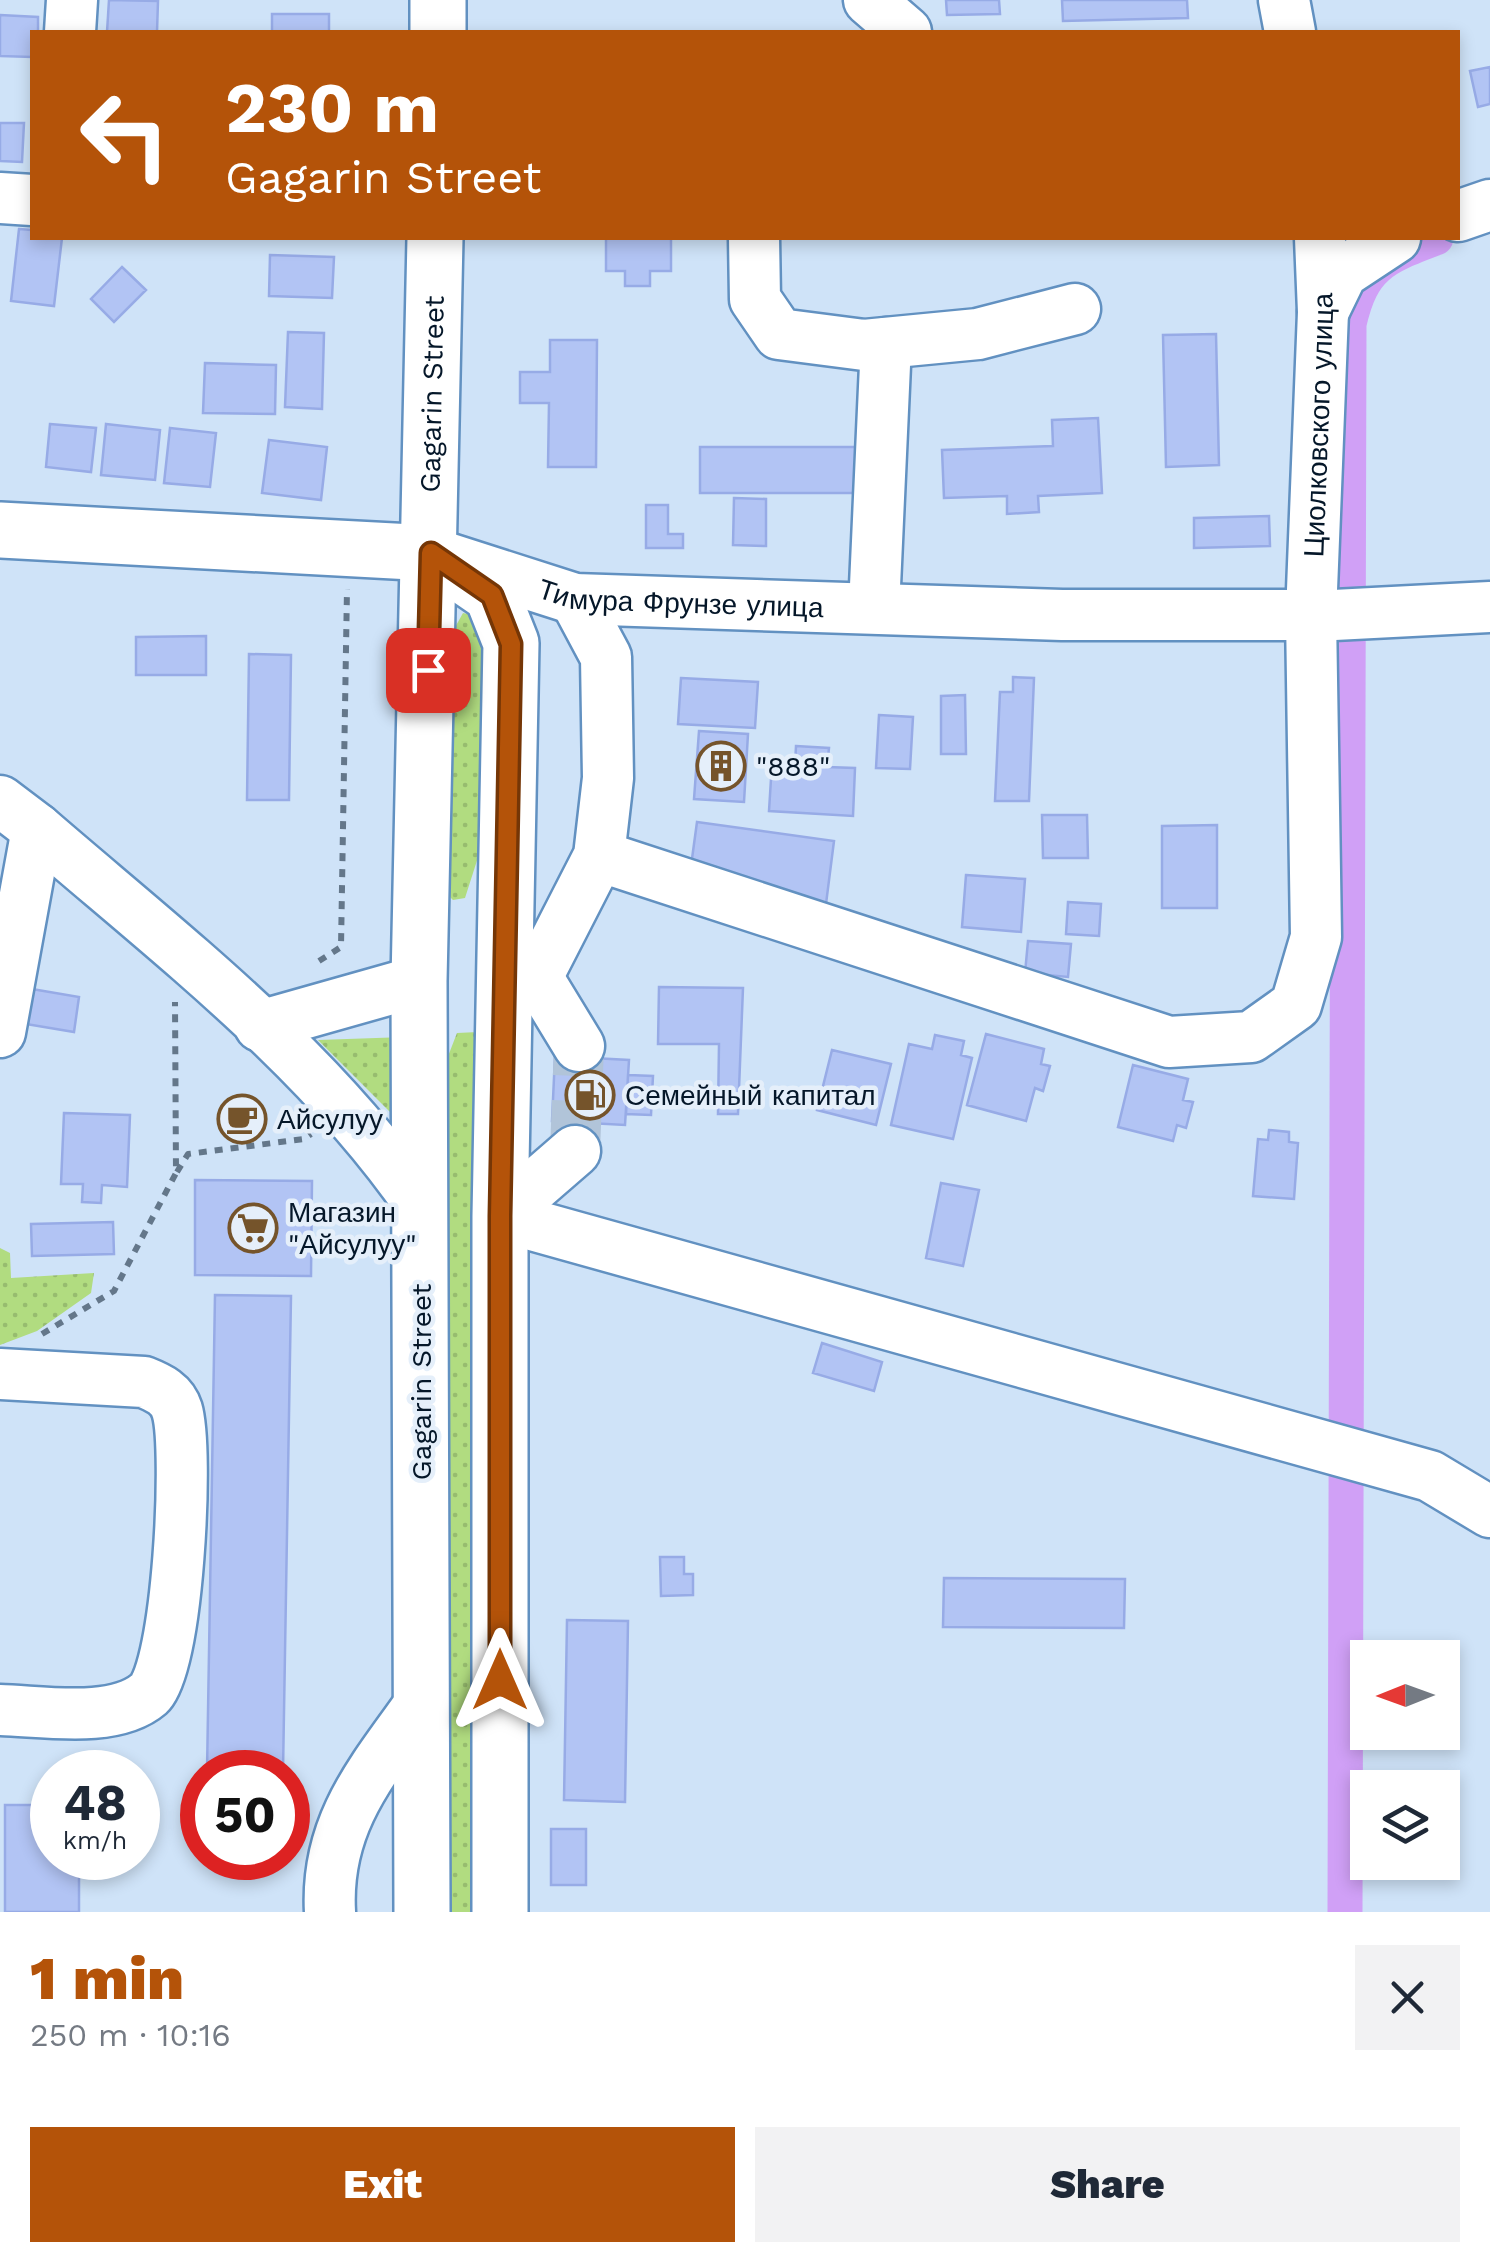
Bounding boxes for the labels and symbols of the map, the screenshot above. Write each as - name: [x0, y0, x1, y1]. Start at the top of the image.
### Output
- street label: Циолковского улица: [1297, 292, 1340, 558]
- street label: Gagarin Street: [413, 295, 450, 493]
- street label: Тимура Фрунзе улица: [534, 572, 825, 624]
- pin: [386, 628, 471, 713]
- building icon: "888": [695, 740, 747, 792]
- place label: "888": [756, 750, 830, 783]
- fuel station icon: Семейный капитал: [564, 1069, 616, 1121]
- place label: Семейный капитал: [625, 1079, 876, 1112]
- cafe icon: Айсулуу: [216, 1093, 268, 1145]
- place label: Айсулуу: [277, 1103, 383, 1136]
- place label: Магазин "Айсулуу": [288, 1196, 417, 1261]
- supermarket icon: Магазин "Айсулуу": [227, 1202, 279, 1254]
- street label: Gagarin Street: [405, 1283, 438, 1480]
- position arrow: [448, 1628, 552, 1732]
- north arrow: [1350, 1640, 1460, 1750]
- speed limit sign: 50: [180, 1750, 310, 1880]

